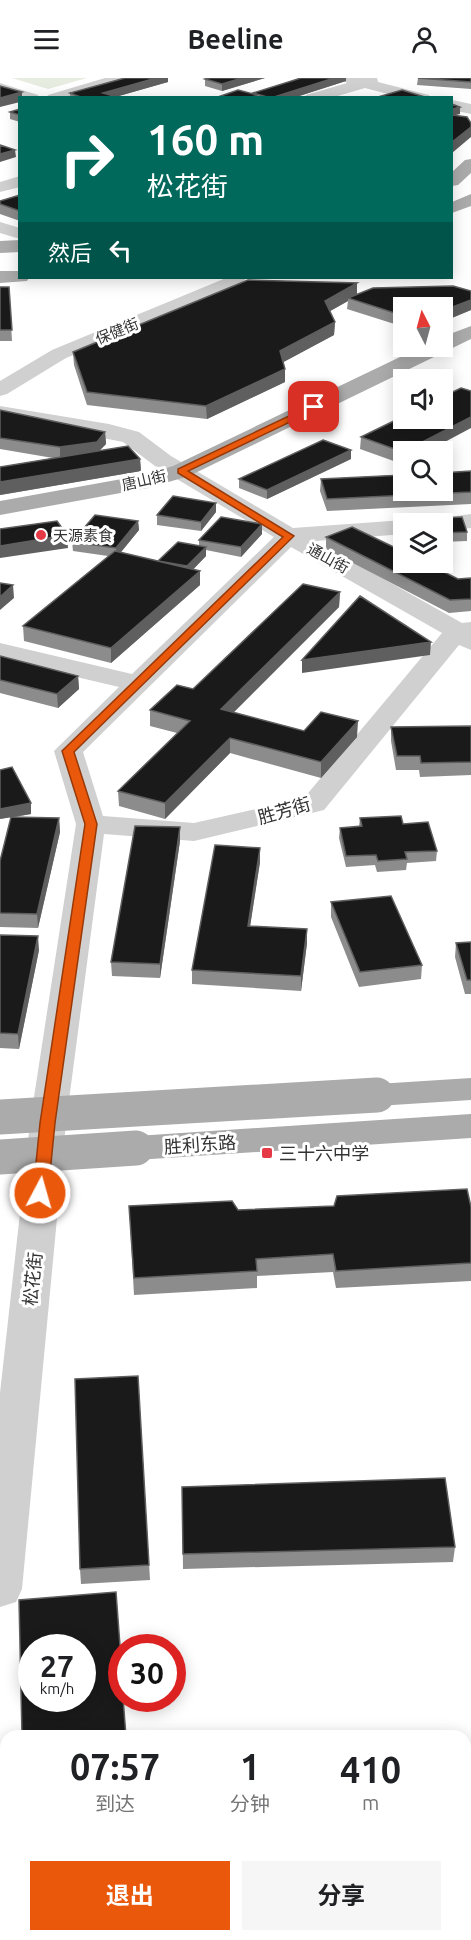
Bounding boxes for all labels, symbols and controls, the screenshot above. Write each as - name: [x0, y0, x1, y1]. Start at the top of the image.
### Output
- icon: menu: [30, 23, 63, 56]
- icon: person: [408, 23, 441, 56]
- text: Beeline: [187, 24, 284, 54]
- text: 160 m: [147, 116, 264, 163]
- icon: right: [48, 120, 126, 198]
- text: 松花街: [147, 171, 228, 201]
- icon: left: [104, 234, 137, 267]
- text: 然后: [48, 240, 92, 265]
- north arrow: [393, 297, 453, 357]
- map controls: [393, 297, 453, 573]
- street label: 保健街: [93, 315, 141, 347]
- button: sound: [393, 369, 453, 429]
- pin: [288, 381, 339, 432]
- icon: arrive: [297, 390, 330, 423]
- button: search: [393, 441, 453, 501]
- street label: 唐山街: [120, 467, 168, 493]
- button: layers: [393, 513, 453, 573]
- place label: 天源素食: [53, 527, 113, 544]
- marker: 天源素食: [34, 528, 48, 542]
- street label: 通山街: [304, 540, 352, 576]
- street label: 胜芳街: [255, 793, 313, 827]
- street label: 胜利东路: [163, 1132, 237, 1156]
- place label: 三十六中学: [279, 1143, 369, 1163]
- marker: 三十六中学: [260, 1146, 274, 1160]
- position arrow: [8, 1161, 72, 1225]
- street label: 松花街: [19, 1251, 45, 1307]
- speed limit sign: 30: [108, 1634, 186, 1712]
- text: 27: [40, 1649, 74, 1683]
- text: km/h: [40, 1680, 74, 1697]
- text: 07:57: [70, 1746, 160, 1787]
- text: 1: [240, 1746, 260, 1787]
- text: 410: [340, 1749, 401, 1790]
- text: m: [362, 1791, 379, 1814]
- text: 到达: [95, 1792, 135, 1815]
- text: 分钟: [230, 1792, 270, 1815]
- button: 退出: [30, 1861, 230, 1930]
- button: 分享: [242, 1861, 441, 1930]

